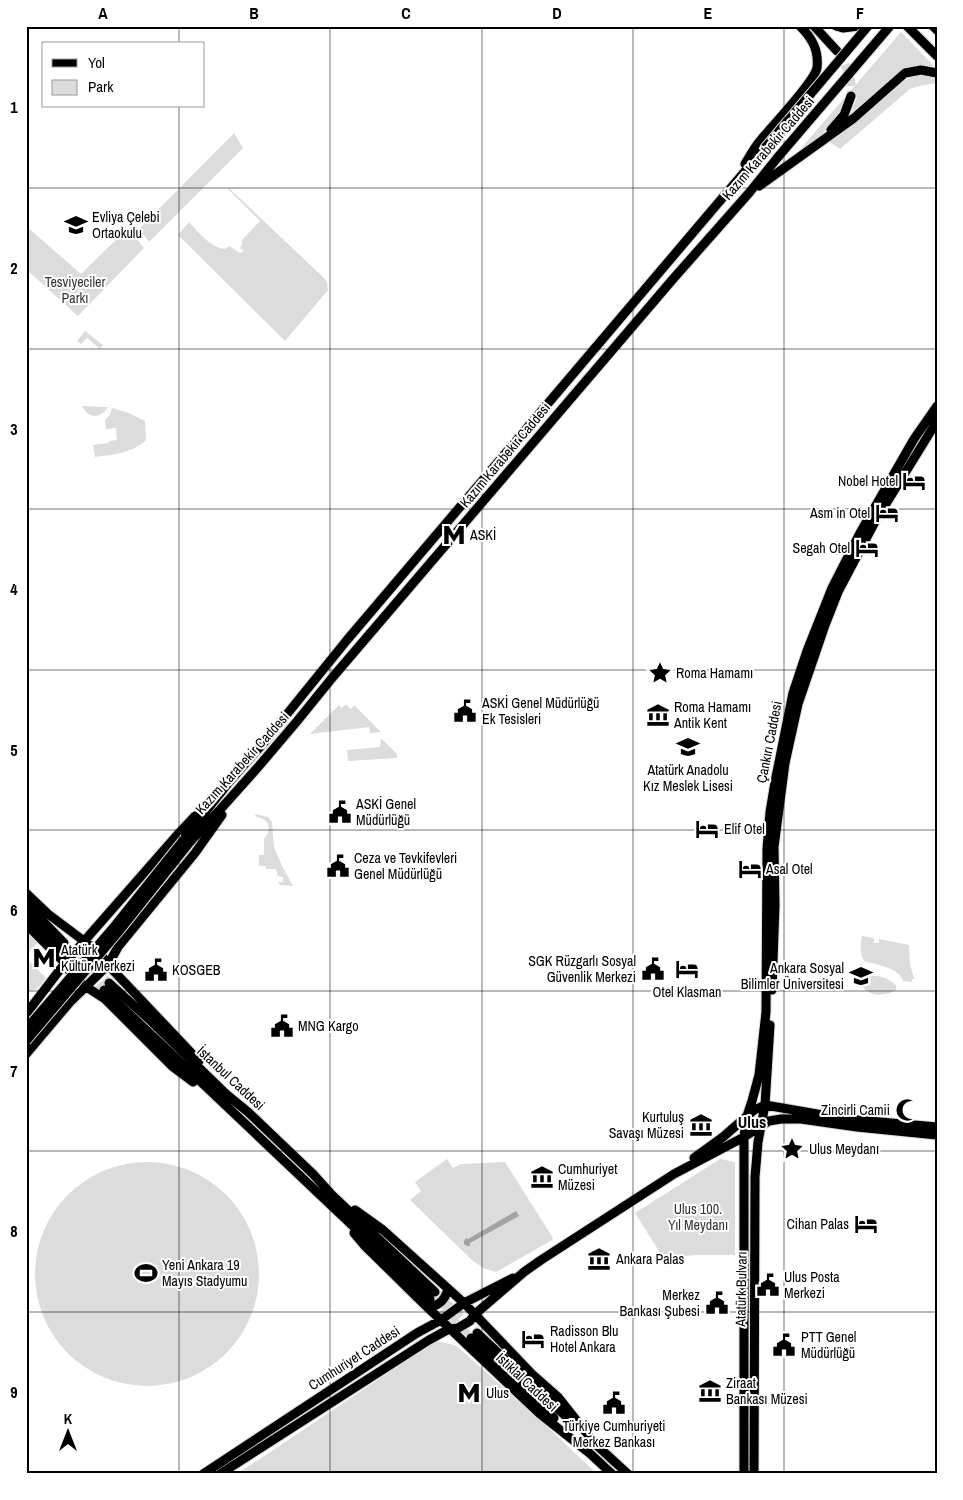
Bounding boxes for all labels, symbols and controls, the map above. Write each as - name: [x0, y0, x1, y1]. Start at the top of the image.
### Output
- text: A: [98, 2, 108, 24]
- text: B: [249, 2, 259, 24]
- text: C: [401, 2, 411, 24]
- text: D: [552, 2, 562, 24]
- text: E: [704, 2, 713, 24]
- text: F: [856, 2, 864, 24]
- legend: [42, 42, 205, 108]
- text: Yol: [88, 52, 105, 73]
- text: Park: [88, 76, 114, 97]
- street label: Kazım Karabekir Caddesi: [718, 92, 818, 204]
- text: 1: [10, 96, 18, 118]
- place label: Evliya Çelebi Ortaokulu: [92, 208, 160, 242]
- school or university icon: Evliya Çelebi Ortaokulu: [63, 212, 89, 238]
- text: 2: [10, 257, 18, 279]
- park label: Tesviyeciler Parkı: [45, 273, 105, 307]
- street label: Kazım Karabekir Caddesi: [456, 399, 554, 511]
- text: 3: [10, 418, 18, 440]
- hotel icon: Nobel Hotel: [901, 468, 927, 494]
- place label: Nobel Hotel: [838, 472, 898, 490]
- hotel icon: Asm in Otel: [874, 500, 900, 526]
- place label: Asm in Otel: [809, 504, 870, 522]
- metro station icon: ASKİ: [441, 522, 467, 548]
- place label: ASKİ: [469, 526, 496, 544]
- hotel icon: Segah Otel: [854, 535, 880, 561]
- place label: Segah Otel: [793, 539, 850, 557]
- text: 4: [10, 578, 18, 600]
- place icon: Roma Hamamı: [647, 660, 673, 686]
- place label: Roma Hamamı: [676, 664, 753, 682]
- place label: ASKİ Genel Müdürlüğü Ek Tesisleri: [481, 694, 599, 728]
- public building icon: ASKİ Genel Müdürlüğü Ek Tesisleri: [452, 698, 478, 724]
- place label: Roma Hamamı Antik Kent: [673, 698, 751, 732]
- street label: Çankırı Caddesi: [752, 700, 786, 784]
- museum icon: Roma Hamamı Antik Kent: [645, 702, 671, 728]
- street label: Kazım Karabekir Caddesi: [191, 708, 293, 818]
- school or university icon: Atatürk Anadolu Kız Meslek Lisesi: [675, 734, 701, 760]
- text: 5: [10, 739, 18, 761]
- place label: Atatürk Anadolu Kız Meslek Lisesi: [643, 761, 733, 795]
- place label: ASKİ Genel Müdürlüğü: [355, 795, 416, 829]
- public building icon: ASKİ Genel Müdürlüğü: [327, 799, 353, 825]
- hotel icon: Elif Otel: [694, 816, 720, 842]
- place label: Elif Otel: [724, 820, 765, 838]
- place label: Ceza ve Tevkifevleri Genel Müdürlüğü: [354, 849, 457, 883]
- public building icon: Ceza ve Tevkifevleri Genel Müdürlüğü: [325, 853, 351, 879]
- hotel icon: Asal Otel: [737, 856, 763, 882]
- place label: Asal Otel: [765, 860, 813, 878]
- text: 6: [10, 899, 18, 921]
- place label: Atatürk Kültür Merkezi: [60, 941, 135, 975]
- metro station icon: Atatürk Kültür Merkezi: [31, 945, 57, 971]
- place label: SGK Rüzgarlı Sosyal Güvenlik Merkezi: [528, 952, 636, 986]
- public building icon: SGK Rüzgarlı Sosyal Güvenlik Merkezi: [640, 956, 666, 982]
- hotel icon: Otel Klasman: [674, 956, 700, 982]
- public building icon: KOSGEB: [143, 957, 169, 983]
- place label: Ankara Sosyal Bilimler Üniversitesi: [741, 959, 844, 993]
- place label: KOSGEB: [172, 961, 221, 979]
- school or university icon: Ankara Sosyal Bilimler Üniversitesi: [848, 963, 874, 989]
- place label: Otel Klasman: [653, 983, 721, 1001]
- public building icon: MNG Kargo: [269, 1013, 295, 1039]
- place label: MNG Kargo: [298, 1017, 359, 1035]
- street label: İstanbul Caddesi: [193, 1042, 269, 1114]
- text: 7: [10, 1060, 18, 1082]
- mosque icon: Zincirli Camii: [894, 1097, 920, 1123]
- place label: Zincirli Camii: [821, 1101, 890, 1119]
- place label: Kurtuluş Savaşı Müzesi: [609, 1108, 684, 1142]
- district label: Ulus: [738, 1111, 766, 1133]
- museum icon: Kurtuluş Savaşı Müzesi: [688, 1112, 714, 1138]
- place icon: Ulus Meydanı: [779, 1136, 805, 1162]
- place label: Ulus Meydanı: [809, 1140, 879, 1158]
- place label: Cumhuriyet Müzesi: [558, 1160, 617, 1194]
- museum icon: Cumhuriyet Müzesi: [529, 1164, 555, 1190]
- park label: Ulus 100. Yıl Meydanı: [668, 1200, 728, 1234]
- hotel icon: Cihan Palas: [853, 1211, 879, 1237]
- place label: Cihan Palas: [786, 1215, 849, 1233]
- text: 8: [10, 1220, 18, 1242]
- museum icon: Ankara Palas: [586, 1246, 612, 1272]
- place label: Ankara Palas: [615, 1250, 685, 1268]
- street label: Atatürk Bulvarı: [731, 1251, 751, 1328]
- place label: Yeni Ankara 19 Mayıs Stadyumu: [162, 1256, 248, 1290]
- sports icon: Yeni Ankara 19 Mayıs Stadyumu: [133, 1260, 159, 1286]
- place label: Ulus Posta Merkezi: [784, 1268, 840, 1302]
- public building icon: Ulus Posta Merkezi: [755, 1272, 781, 1298]
- place label: Merkez Bankası Şubesi: [620, 1286, 700, 1320]
- public building icon: Merkez Bankası Şubesi: [704, 1290, 730, 1316]
- street label: Cumhuriyet Caddesi: [305, 1322, 403, 1394]
- place label: Radisson Blu Hotel Ankara: [550, 1322, 618, 1356]
- hotel icon: Radisson Blu Hotel Ankara: [520, 1326, 546, 1352]
- place label: PTT Genel Müdürlüğü: [801, 1328, 856, 1362]
- public building icon: PTT Genel Müdürlüğü: [771, 1332, 797, 1358]
- street label: İstiklal Caddesi: [492, 1349, 562, 1415]
- place label: Ziraat Bankası Müzesi: [726, 1374, 808, 1408]
- museum icon: Ziraat Bankası Müzesi: [697, 1378, 723, 1404]
- metro station icon: Ulus: [456, 1380, 482, 1406]
- text: 9: [10, 1381, 18, 1403]
- place label: Ulus: [486, 1384, 509, 1402]
- public building icon: Türkiye Cumhuriyeti Merkez Bankası: [601, 1390, 627, 1416]
- north arrow: [42, 1408, 92, 1458]
- text: K: [64, 1410, 73, 1428]
- place label: Türkiye Cumhuriyeti Merkez Bankası: [562, 1417, 666, 1451]

